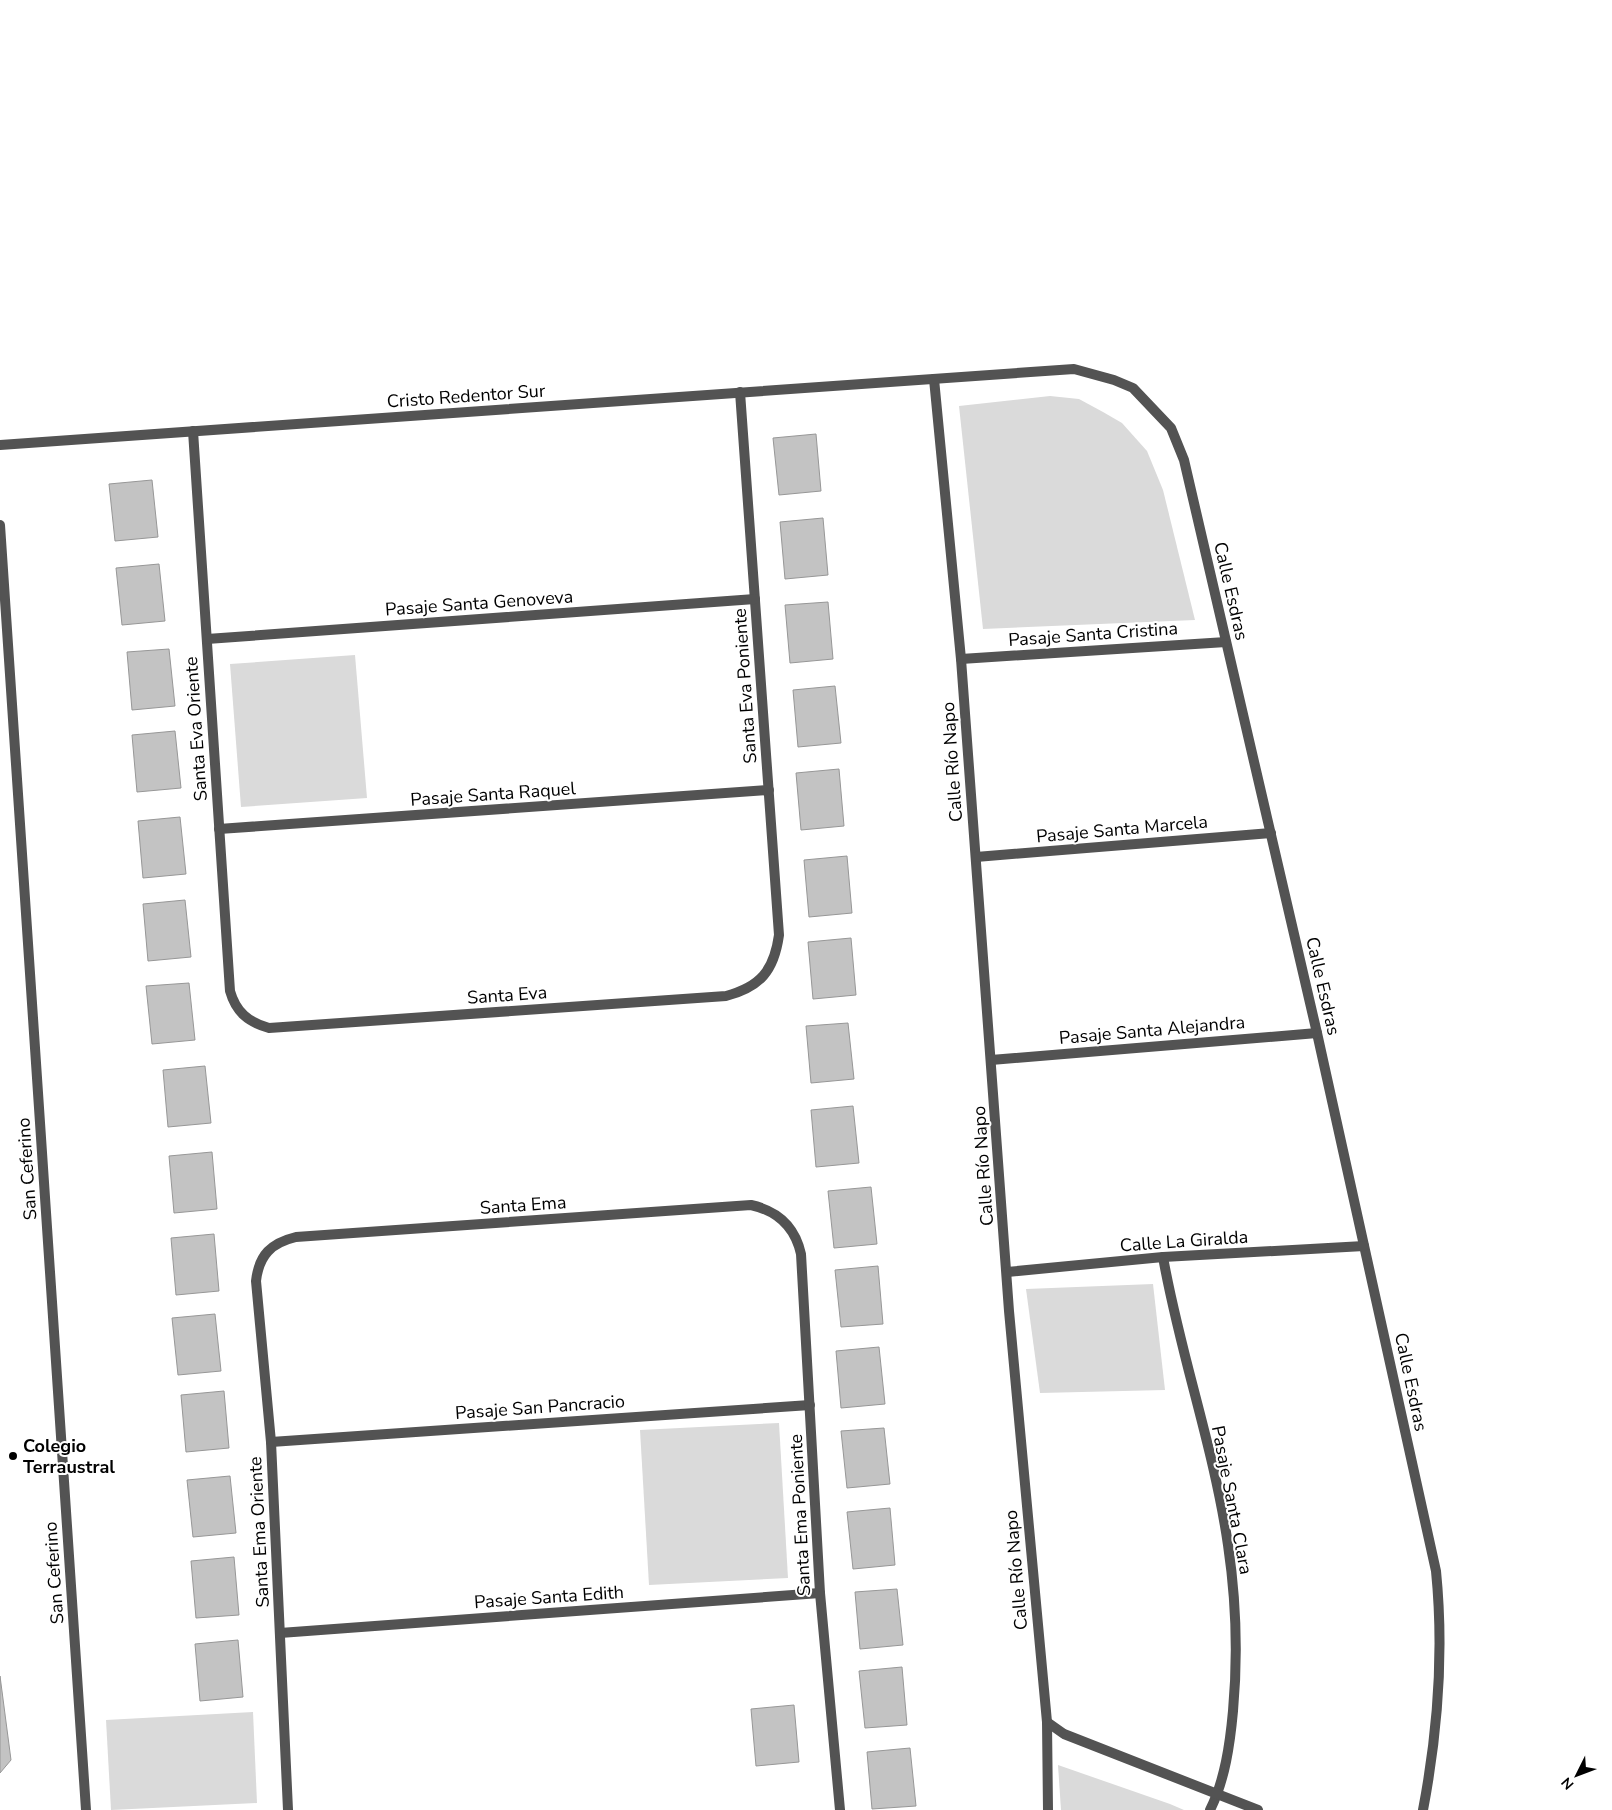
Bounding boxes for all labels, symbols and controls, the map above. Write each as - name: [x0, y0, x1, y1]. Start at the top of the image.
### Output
- street label: Cristo Redentor Sur: [386, 378, 547, 414]
- street label: Calle Esdras: [1208, 539, 1254, 643]
- street label: Pasaje Santa Genoveva: [384, 584, 574, 622]
- street label: Santa Eva Poniente: [728, 607, 762, 765]
- street label: Pasaje Santa Cristina: [1007, 616, 1179, 652]
- street label: Santa Eva Oriente: [179, 656, 213, 802]
- street label: Calle Río Napo: [936, 701, 968, 823]
- street label: Pasaje Santa Raquel: [410, 776, 577, 812]
- street label: Pasaje Santa Marcela: [1035, 810, 1209, 848]
- street label: Calle Esdras: [1300, 934, 1346, 1038]
- street label: Santa Eva: [466, 980, 548, 1010]
- street label: Pasaje Santa Alejandra: [1058, 1010, 1246, 1050]
- street label: Calle Río Napo: [967, 1105, 999, 1227]
- street label: San Ceferino: [11, 1117, 43, 1221]
- street label: Santa Ema: [479, 1190, 567, 1220]
- street label: Calle La Giralda: [1119, 1225, 1249, 1257]
- street label: Calle Esdras: [1389, 1331, 1433, 1433]
- street label: Pasaje San Pancracio: [454, 1389, 626, 1425]
- street label: Pasaje Santa Clara: [1206, 1423, 1258, 1577]
- street label: Santa Ema Poniente: [784, 1433, 816, 1597]
- place label: Colegio Terraustral: [23, 1434, 115, 1479]
- marker: Colegio Terraustral: [7, 1450, 19, 1462]
- street label: Santa Ema Oriente: [243, 1456, 275, 1608]
- street label: Calle Río Napo: [999, 1509, 1033, 1631]
- street label: San Ceferino: [38, 1521, 70, 1625]
- street label: Pasaje Santa Edith: [473, 1580, 625, 1614]
- north arrow: [1552, 1750, 1602, 1800]
- text: N: [1557, 1773, 1578, 1794]

